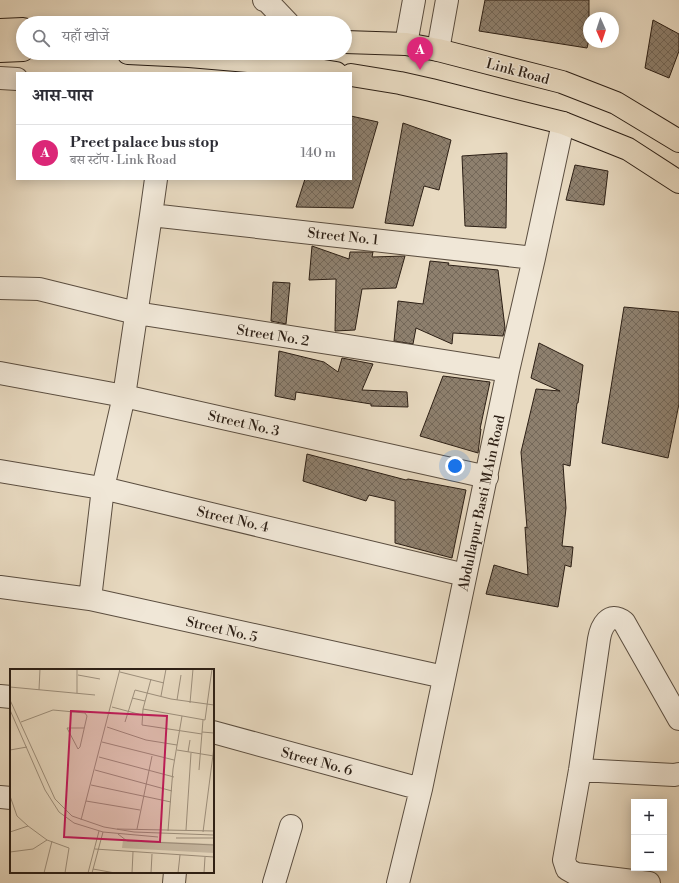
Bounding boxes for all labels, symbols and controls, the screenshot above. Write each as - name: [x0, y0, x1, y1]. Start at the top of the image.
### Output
- north arrow: [583, 12, 619, 48]
- search box: [16, 16, 352, 60]
- icon: search: [30, 27, 52, 49]
- text: यहाँ खोजें: [62, 27, 109, 46]
- pin: A: [407, 37, 433, 70]
- street label: Link Road: [484, 55, 551, 89]
- text: आस-पास: [32, 85, 93, 107]
- text: Preet palace bus stop: [70, 133, 219, 152]
- text: A: [40, 145, 50, 161]
- text: 140 m: [300, 145, 336, 161]
- text: बस स्टॉप · Link Road: [70, 152, 176, 168]
- street label: Street No. 1: [307, 224, 379, 250]
- street label: Street No. 2: [235, 321, 310, 351]
- street label: Street No. 3: [206, 407, 282, 441]
- street label: Abdullapur Basti MAin Road: [454, 413, 509, 594]
- your location: [445, 456, 465, 476]
- street label: Street No. 4: [195, 503, 271, 537]
- street label: Street No. 5: [184, 613, 260, 647]
- inset map: [10, 669, 214, 873]
- street label: Street No. 6: [279, 744, 355, 780]
- map controls: [631, 799, 667, 871]
- button: +: [631, 799, 667, 835]
- button: −: [631, 835, 667, 871]

